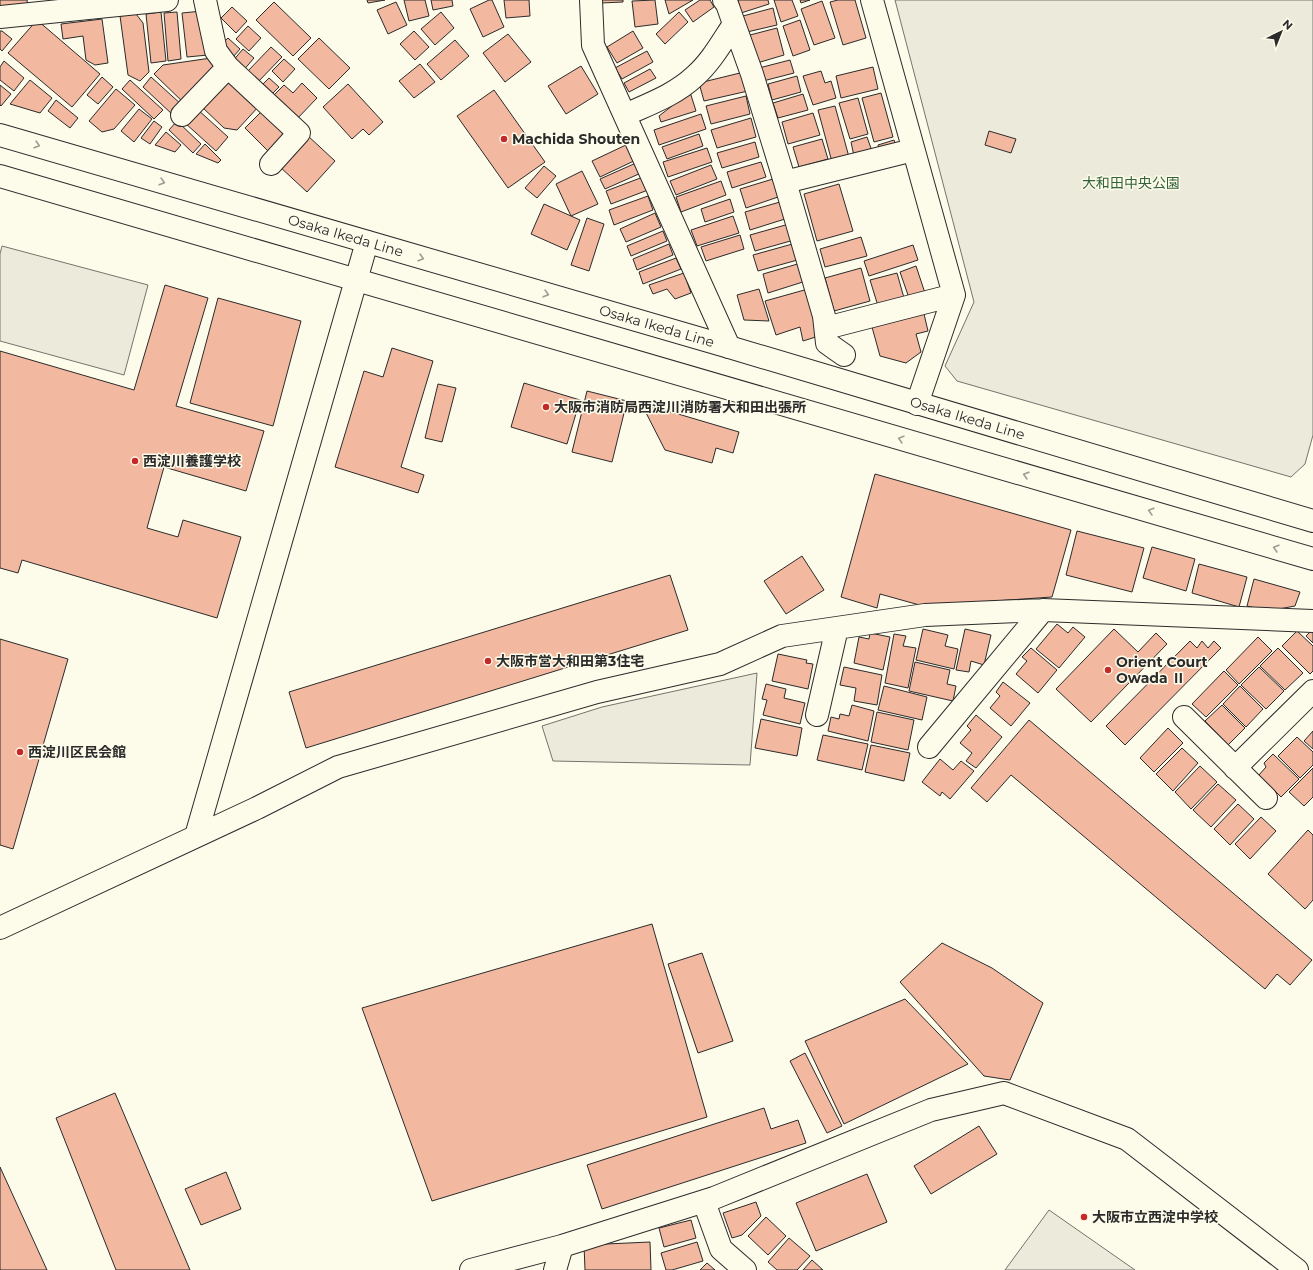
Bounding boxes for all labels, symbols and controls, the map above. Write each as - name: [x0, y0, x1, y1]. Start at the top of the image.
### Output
- north arrow: [1261, 12, 1301, 52]
- text: N: [1280, 17, 1296, 33]
- place label: Machida Shouten: [512, 130, 640, 148]
- marker: Machida Shouten: [499, 134, 509, 144]
- one-way arrow: [34, 141, 41, 149]
- park label: 大和田中央公園: [1082, 174, 1180, 192]
- one-way arrow: [159, 177, 166, 186]
- street label: Osaka Ikeda Line: [286, 210, 405, 261]
- one-way arrow: [418, 253, 425, 262]
- one-way arrow: [542, 289, 549, 298]
- street label: Osaka Ikeda Line: [597, 301, 717, 351]
- street label: Osaka Ikeda Line: [908, 392, 1027, 444]
- place label: 大阪市消防局西淀川消防署大和田出張所: [554, 398, 806, 416]
- marker: 大阪市消防局西淀川消防署大和田出張所: [541, 402, 551, 412]
- one-way arrow: [898, 435, 905, 444]
- place label: 西淀川養護学校: [143, 452, 241, 470]
- marker: 西淀川養護学校: [130, 456, 140, 466]
- one-way arrow: [1023, 471, 1030, 480]
- one-way arrow: [1147, 508, 1154, 516]
- one-way arrow: [1272, 544, 1279, 553]
- place label: 大阪市営大和田第3住宅: [496, 652, 644, 670]
- place label: Orient Court Owada Ⅱ: [1116, 653, 1208, 687]
- marker: 大阪市営大和田第3住宅: [483, 656, 493, 666]
- marker: Orient Court Owada Ⅱ: [1103, 665, 1113, 675]
- place label: 西淀川区民会館: [28, 743, 126, 761]
- marker: 西淀川区民会館: [15, 747, 25, 757]
- place label: 大阪市立西淀中学校: [1092, 1208, 1218, 1226]
- marker: 大阪市立西淀中学校: [1079, 1212, 1089, 1222]

